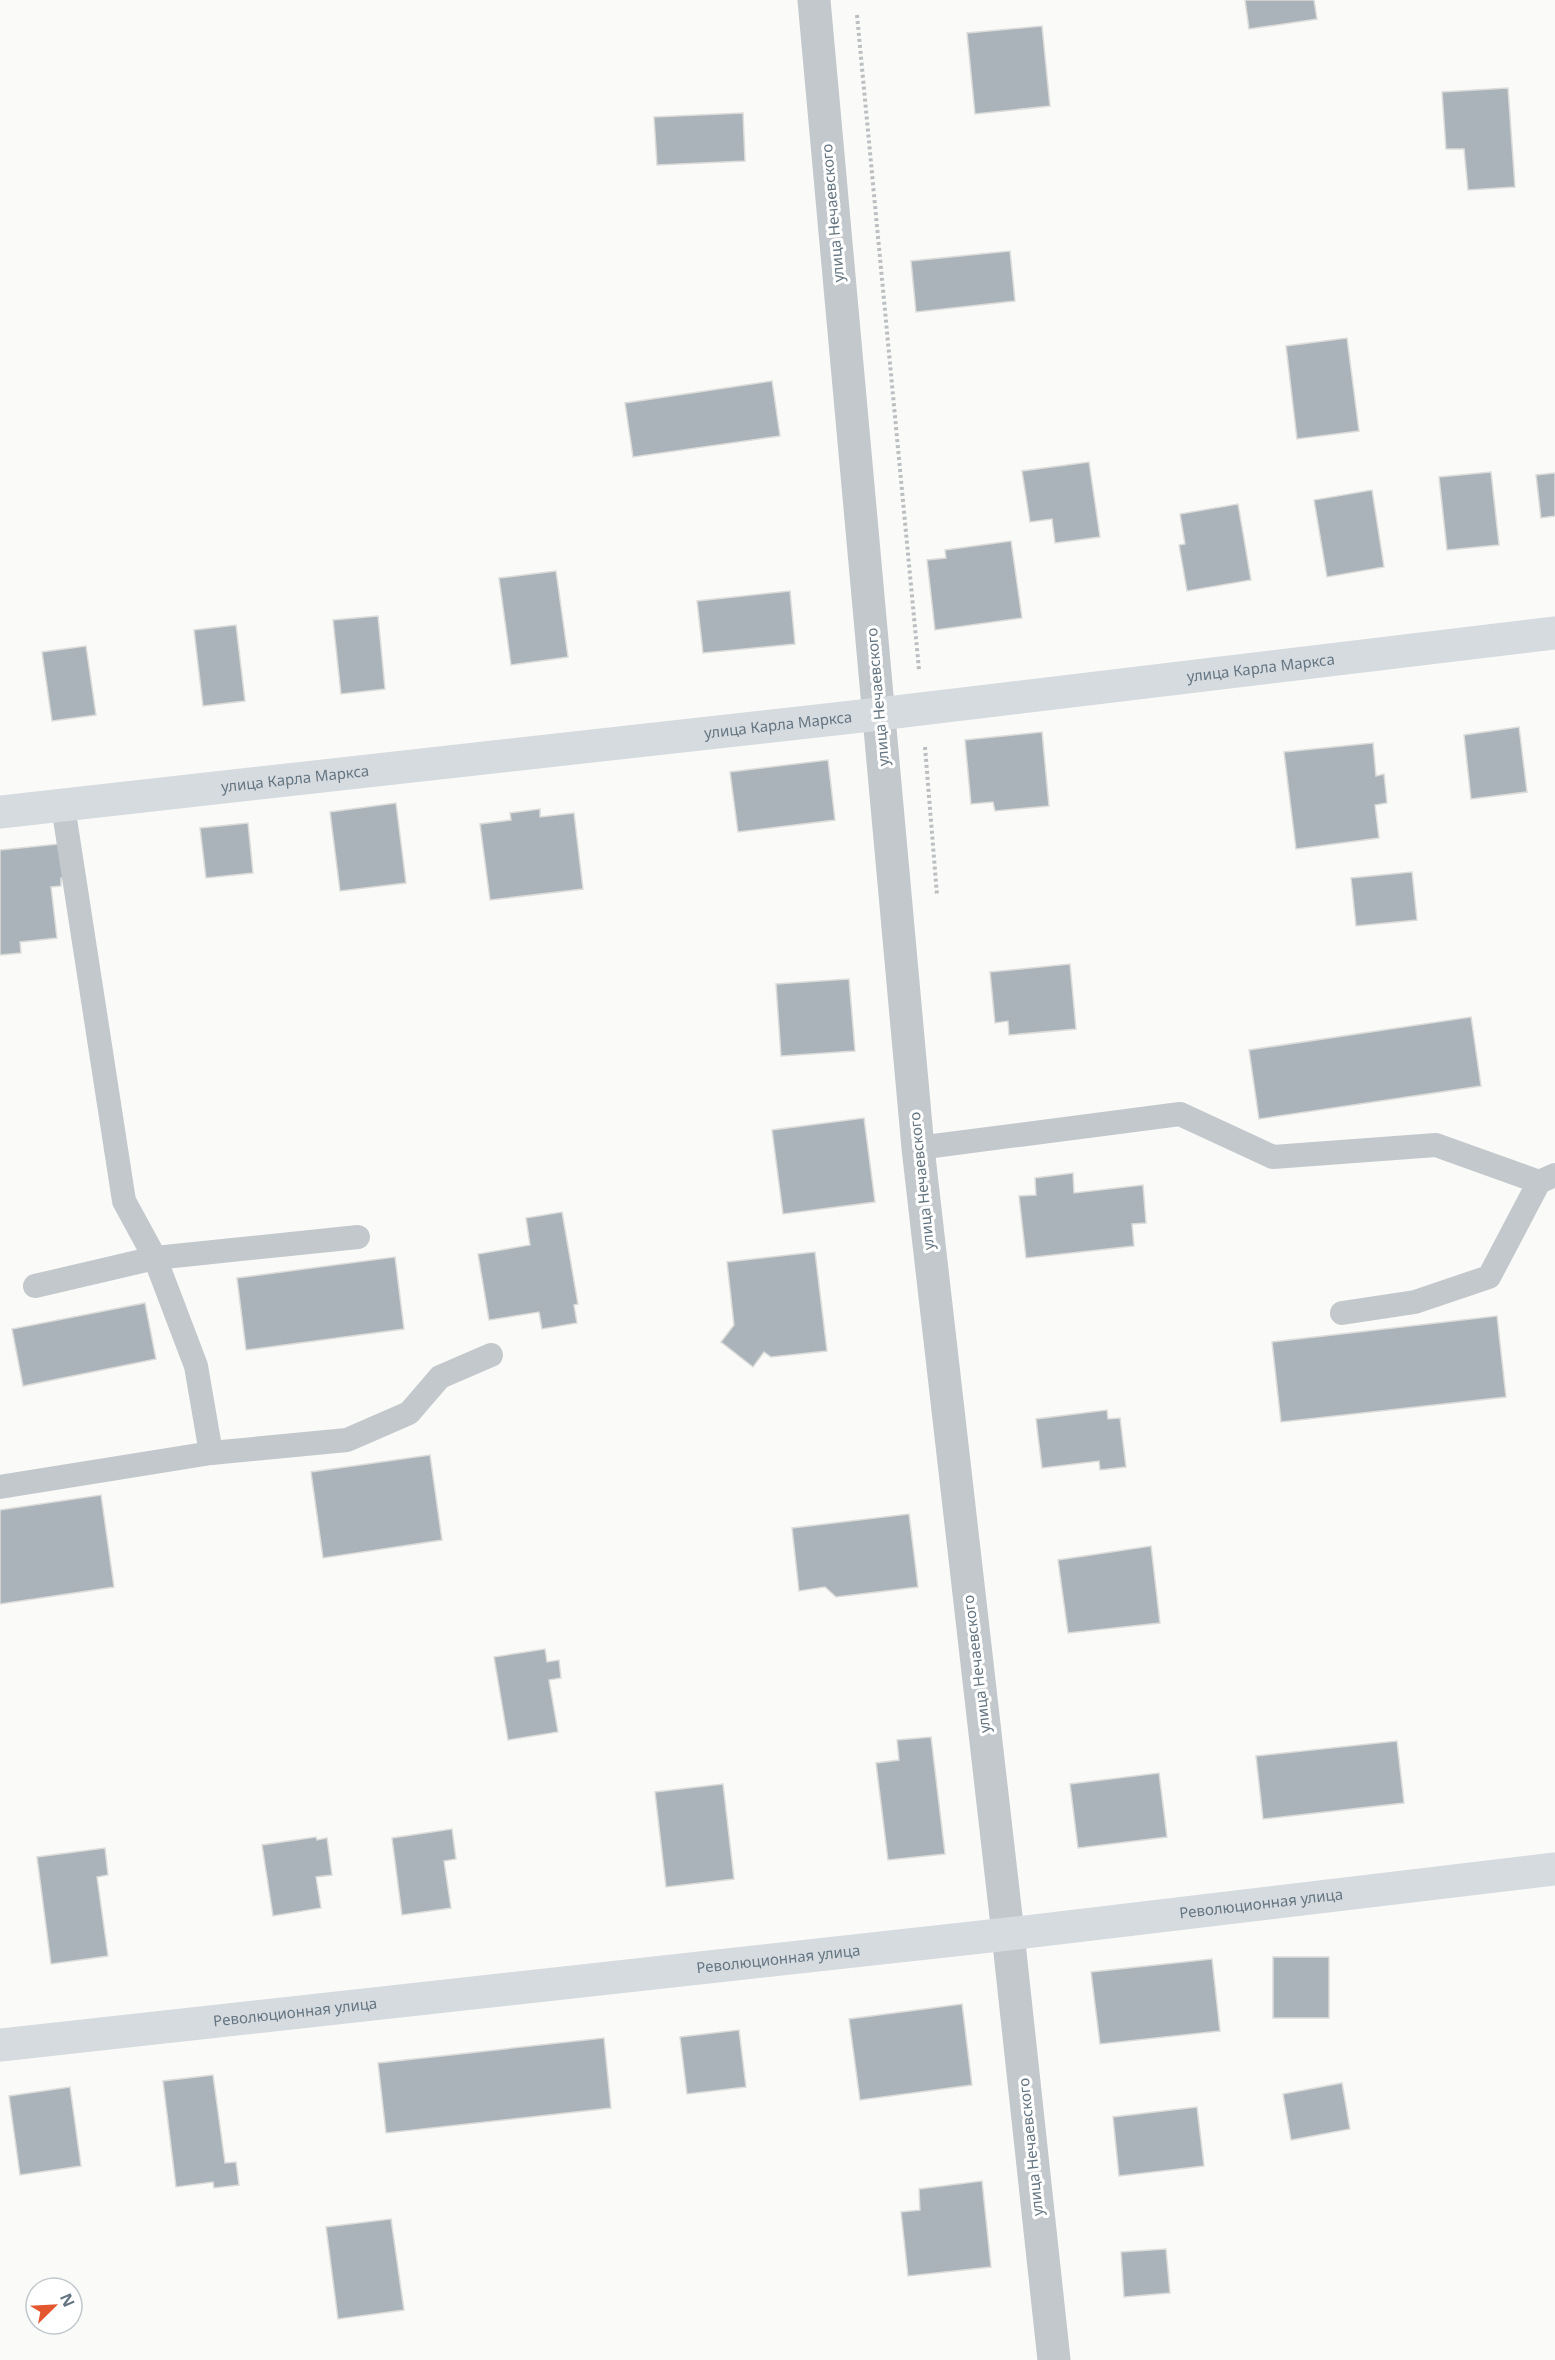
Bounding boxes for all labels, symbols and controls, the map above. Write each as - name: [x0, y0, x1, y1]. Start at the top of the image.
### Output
- street label: улица Нечаевского: [816, 143, 848, 283]
- street label: улица Нечаевского: [861, 627, 893, 767]
- street label: улица Карла Маркса: [1186, 648, 1336, 686]
- street label: улица Карла Маркса: [703, 706, 853, 742]
- street label: улица Карла Маркса: [220, 760, 370, 796]
- street label: улица Нечаевского: [904, 1111, 938, 1251]
- street label: улица Нечаевского: [958, 1594, 994, 1734]
- street label: Революционная улица: [1178, 1883, 1344, 1923]
- street label: Революционная улица: [695, 1939, 861, 1977]
- street label: Революционная улица: [212, 1993, 378, 2030]
- street label: улица Нечаевского: [1013, 2077, 1047, 2217]
- north arrow: [24, 2276, 84, 2336]
- text: N: [55, 2289, 80, 2310]

